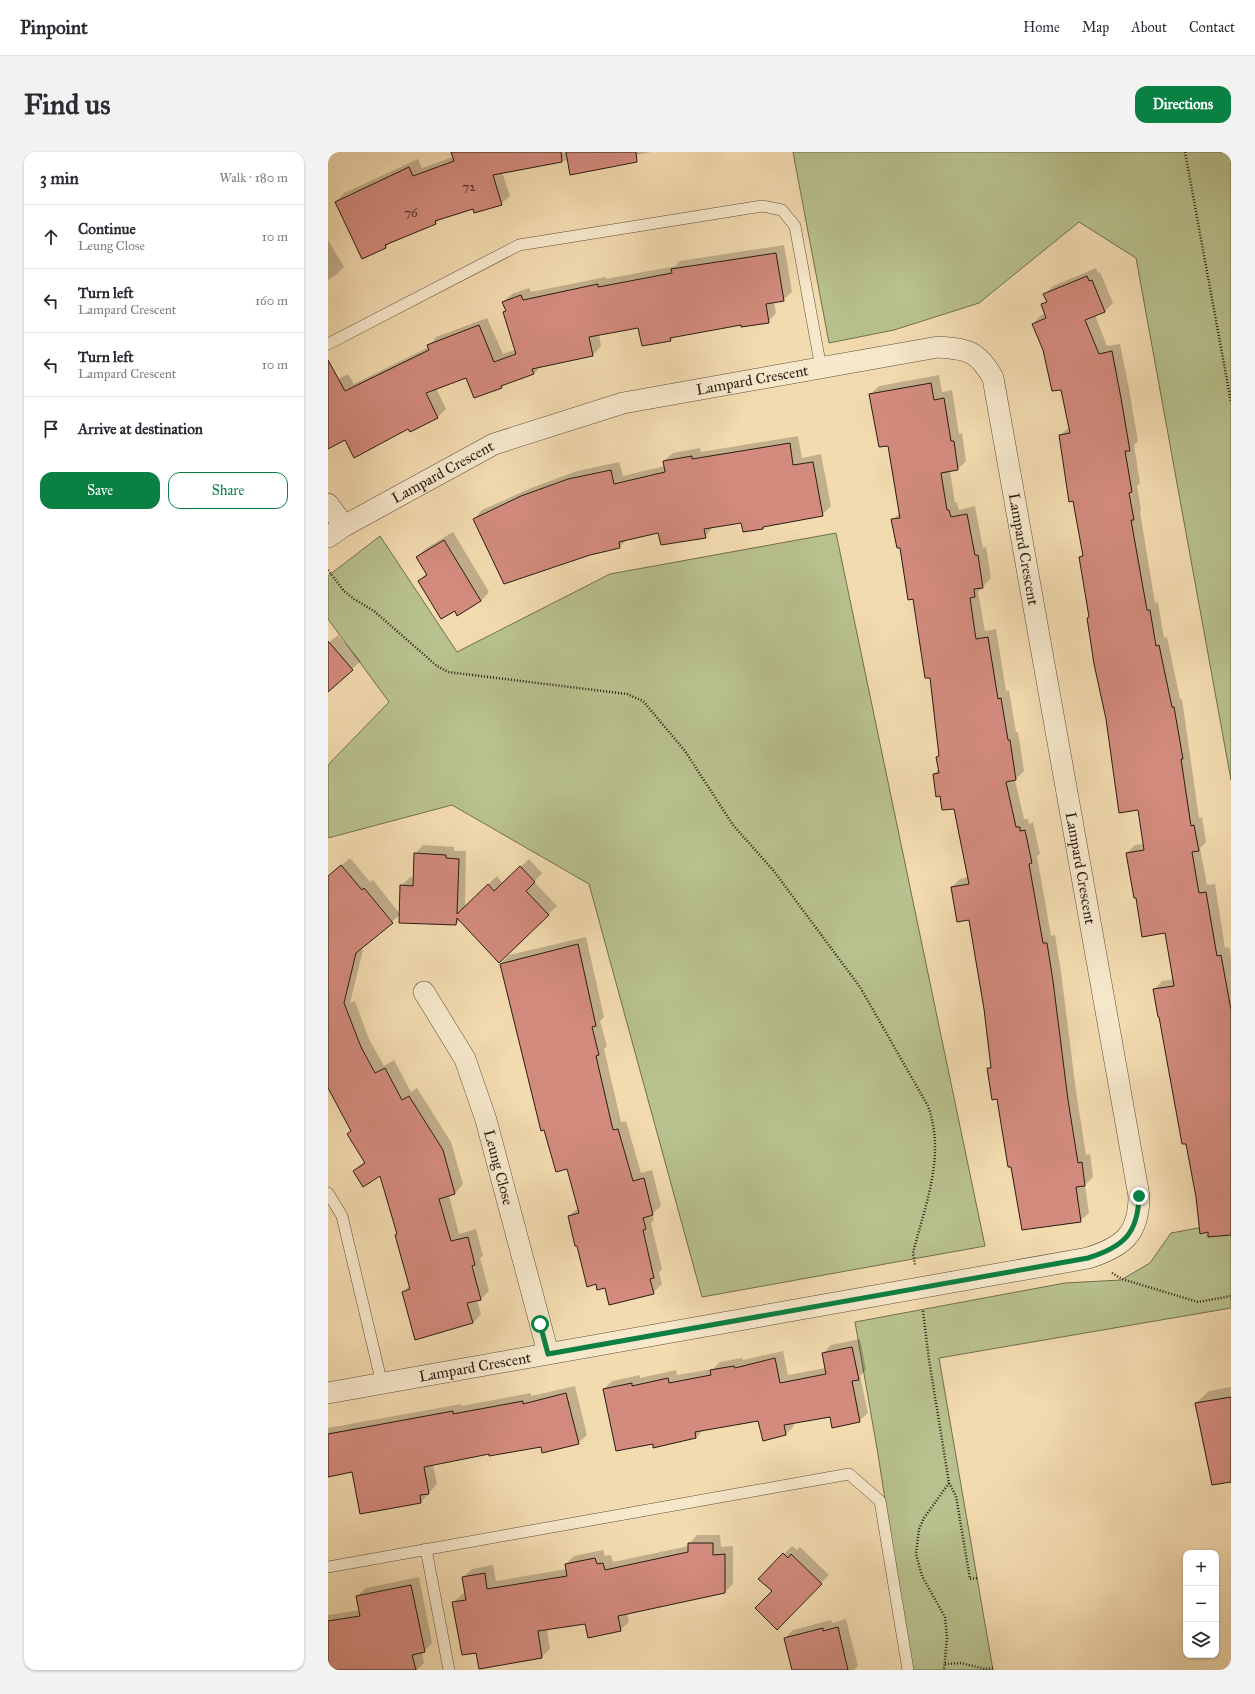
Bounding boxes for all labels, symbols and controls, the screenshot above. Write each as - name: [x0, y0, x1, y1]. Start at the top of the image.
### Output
- text: Pinpoint: [20, 16, 88, 39]
- text: Home: [1023, 19, 1060, 36]
- text: Map: [1082, 19, 1109, 36]
- text: About: [1131, 19, 1167, 36]
- text: Contact: [1189, 19, 1235, 36]
- button: Directions: [1135, 86, 1231, 123]
- text: Find us: [24, 87, 110, 122]
- text: 3 min: [40, 168, 79, 189]
- text: Walk · 180 m: [219, 170, 288, 186]
- house number: 72: [462, 179, 476, 195]
- house number: 76: [404, 205, 418, 221]
- text: Continue: [78, 220, 136, 238]
- icon: ahead: [40, 226, 62, 248]
- text: 10 m: [262, 229, 288, 245]
- text: Leung Close: [78, 238, 145, 254]
- text: Turn left: [78, 284, 134, 302]
- icon: left: [40, 290, 62, 312]
- text: 160 m: [255, 293, 288, 309]
- text: Lampard Crescent: [78, 302, 176, 318]
- text: Turn left: [78, 348, 134, 366]
- icon: left: [40, 354, 62, 376]
- text: 10 m: [262, 357, 288, 373]
- street label: Lampard Crescent: [695, 361, 810, 399]
- text: Lampard Crescent: [78, 366, 176, 382]
- icon: arrive: [40, 418, 62, 440]
- text: Arrive at destination: [78, 420, 203, 438]
- street label: Lampard Crescent: [389, 437, 498, 507]
- button: Save: [40, 472, 160, 509]
- button: Share: [168, 472, 288, 509]
- street label: Lampard Crescent: [1005, 492, 1043, 607]
- street label: Lampard Crescent: [1062, 811, 1099, 926]
- street label: Leung Close: [480, 1128, 517, 1207]
- route end: [1130, 1187, 1148, 1205]
- route start: [531, 1315, 549, 1333]
- street label: Lampard Crescent: [418, 1348, 533, 1386]
- map controls: [1183, 1550, 1219, 1658]
- button: +: [1183, 1550, 1219, 1586]
- button: −: [1183, 1586, 1219, 1622]
- button: layers: [1183, 1622, 1219, 1658]

